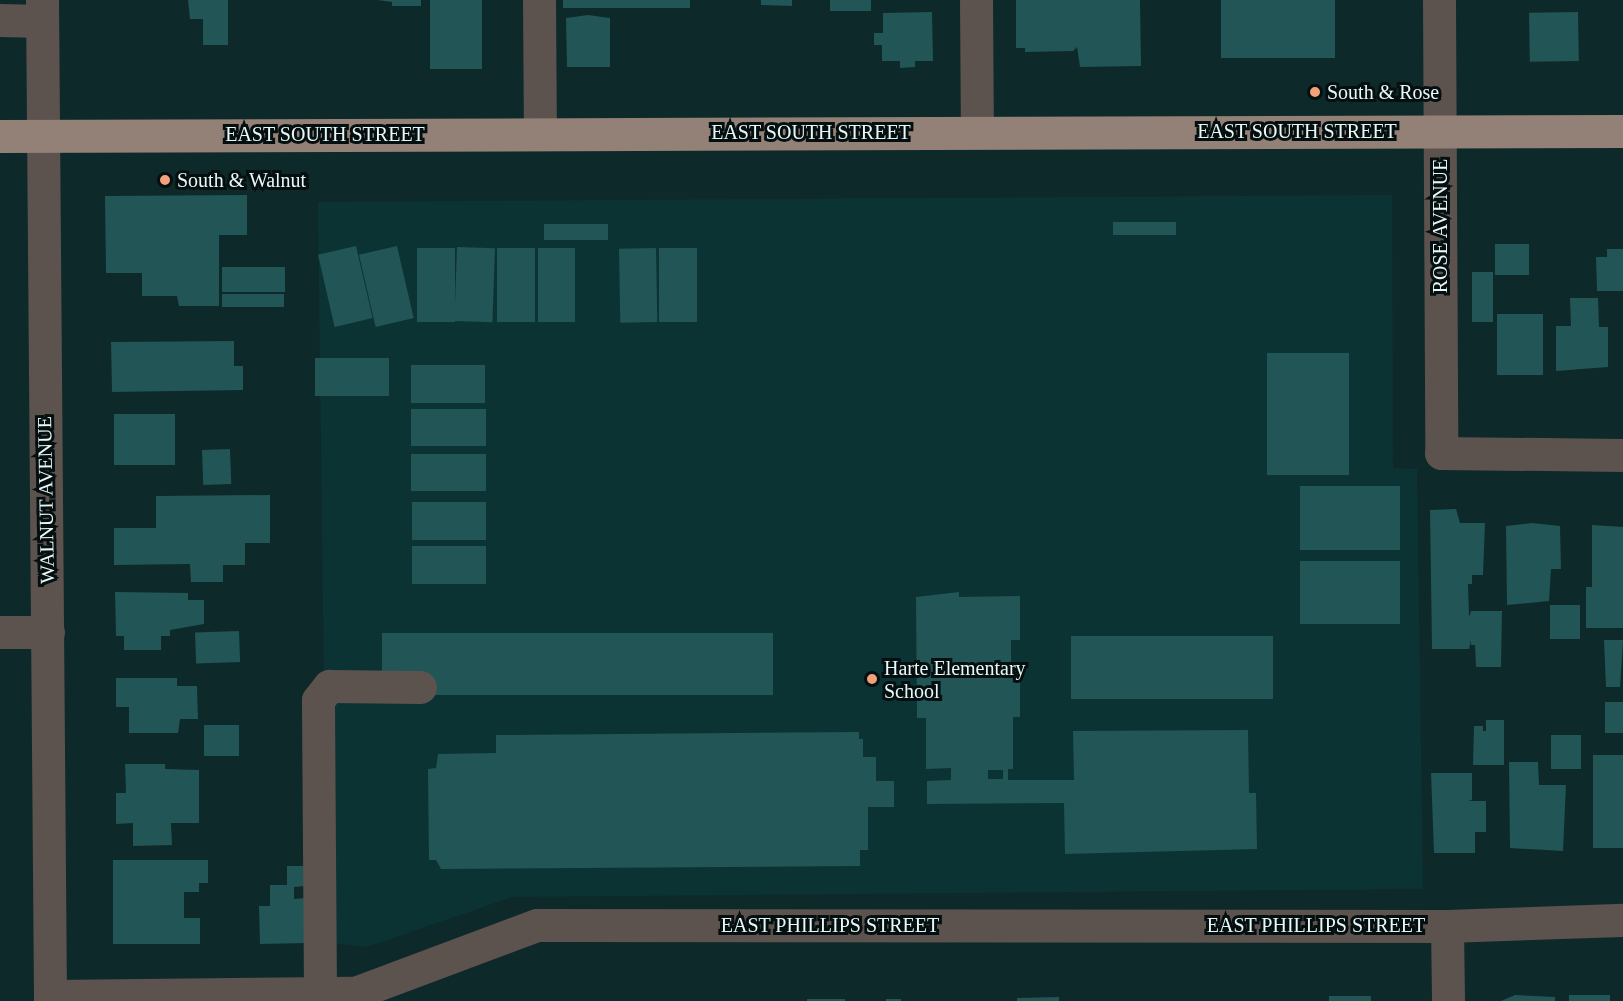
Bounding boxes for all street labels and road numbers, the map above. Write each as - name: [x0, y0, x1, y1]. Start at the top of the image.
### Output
- street label: EAST SOUTH STREET: [1197, 119, 1397, 143]
- street label: EAST SOUTH STREET: [711, 120, 911, 144]
- street label: EAST SOUTH STREET: [225, 122, 425, 146]
- street label: ROSE AVENUE: [1428, 158, 1452, 294]
- street label: WALNUT AVENUE: [33, 415, 59, 585]
- street label: EAST PHILLIPS STREET: [721, 913, 939, 937]
- street label: EAST PHILLIPS STREET: [1207, 913, 1425, 937]

